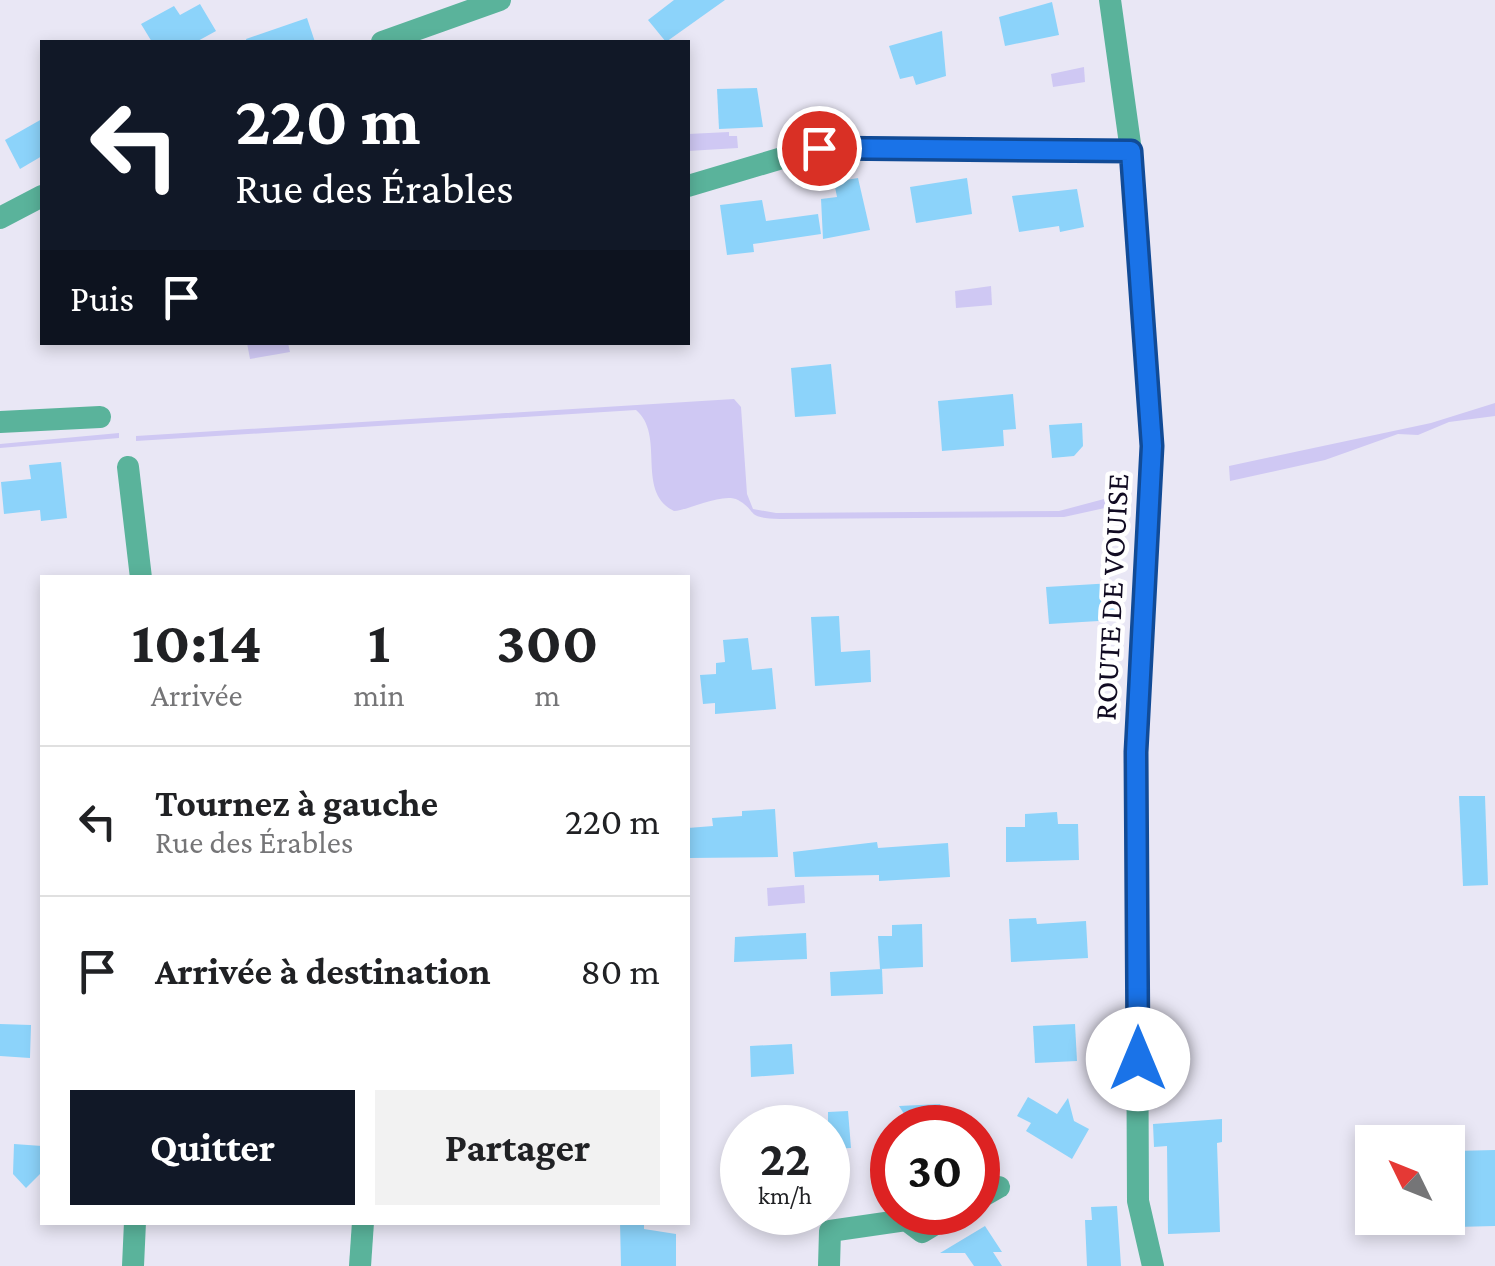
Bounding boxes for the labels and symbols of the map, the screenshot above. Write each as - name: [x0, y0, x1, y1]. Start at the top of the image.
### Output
- pin: [777, 106, 862, 191]
- street label: ROUTE DE VOUISE: [1087, 473, 1135, 721]
- position arrow: [1086, 1007, 1190, 1111]
- speed limit sign: 30: [870, 1105, 1000, 1235]
- north arrow: [1355, 1125, 1465, 1235]

